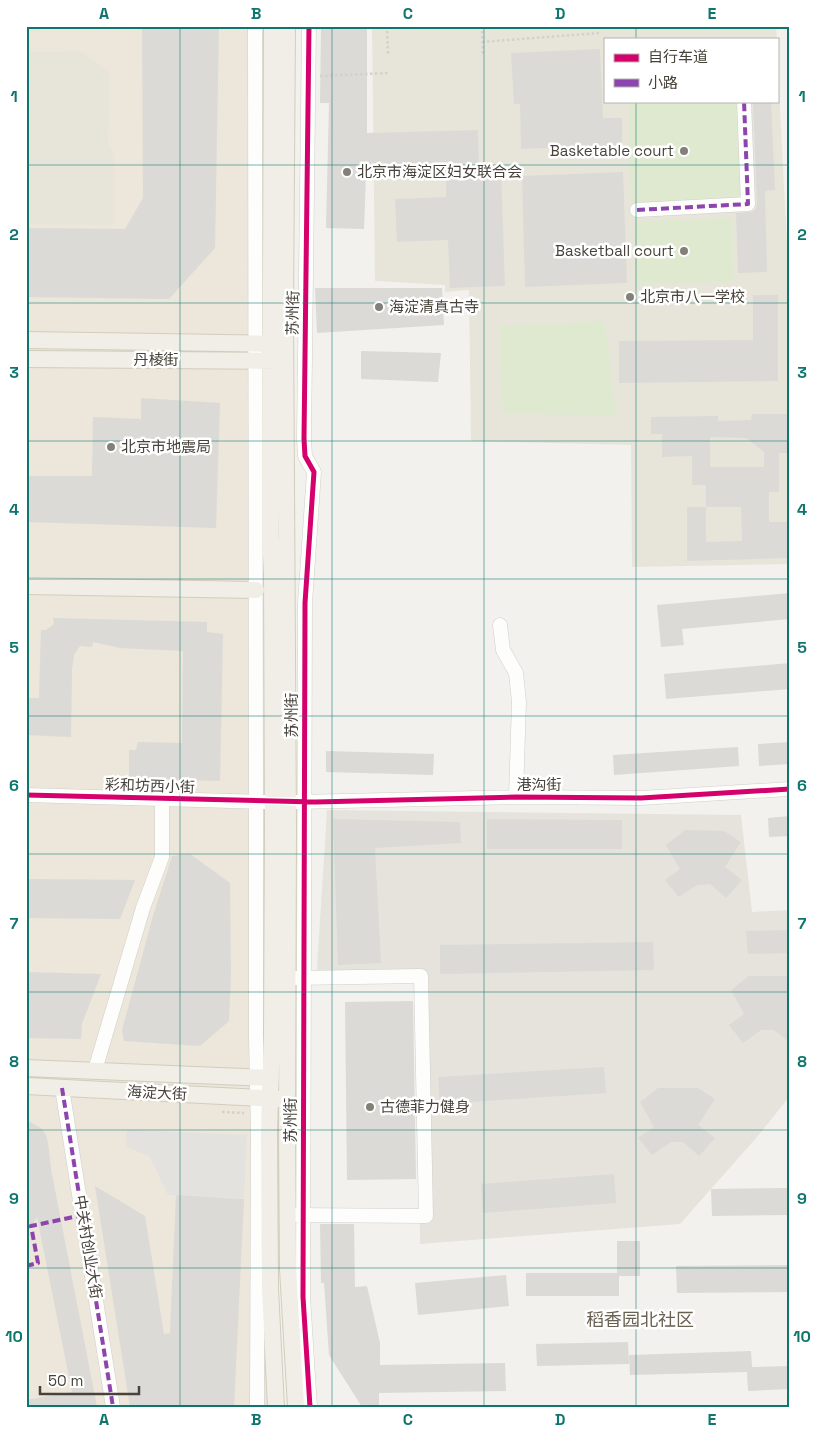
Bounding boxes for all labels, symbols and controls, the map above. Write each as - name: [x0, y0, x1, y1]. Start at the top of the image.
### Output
- text: A: [99, 3, 109, 24]
- text: B: [251, 3, 261, 24]
- text: C: [403, 3, 413, 24]
- text: D: [555, 3, 565, 24]
- text: E: [708, 3, 717, 24]
- legend: [604, 38, 778, 102]
- text: 自行车道: [648, 47, 708, 66]
- text: 小路: [648, 73, 678, 92]
- text: 1: [10, 86, 18, 107]
- text: 1: [798, 86, 806, 107]
- place label: Basketable court: [550, 141, 674, 160]
- marker: Basketable court: [678, 145, 690, 157]
- place label: 北京市海淀区妇女联合会: [357, 162, 522, 181]
- marker: 北京市海淀区妇女联合会: [341, 166, 353, 178]
- text: 2: [9, 224, 19, 245]
- text: 2: [797, 224, 807, 245]
- place label: Basketball court: [555, 241, 674, 260]
- marker: Basketball court: [678, 245, 690, 257]
- place label: 北京市八一学校: [640, 287, 745, 306]
- street label: 苏州街: [283, 290, 302, 336]
- marker: 北京市八一学校: [624, 291, 636, 303]
- place label: 海淀清真古寺: [389, 297, 479, 316]
- marker: 海淀清真古寺: [373, 301, 385, 313]
- street label: 丹棱街: [133, 350, 179, 369]
- text: 3: [9, 362, 19, 383]
- text: 3: [797, 362, 807, 383]
- place label: 北京市地震局: [121, 437, 211, 456]
- marker: 北京市地震局: [105, 441, 117, 453]
- text: 4: [9, 499, 19, 520]
- text: 4: [797, 499, 807, 520]
- text: 5: [9, 637, 19, 658]
- text: 5: [797, 637, 807, 658]
- street label: 苏州街: [282, 692, 301, 738]
- street label: 彩和坊西小街: [105, 774, 195, 797]
- text: 6: [9, 775, 19, 796]
- street label: 港沟街: [516, 775, 562, 794]
- text: 6: [797, 775, 807, 796]
- text: 7: [10, 913, 19, 934]
- text: 7: [798, 913, 807, 934]
- text: 8: [9, 1051, 19, 1072]
- text: 8: [797, 1051, 807, 1072]
- street label: 海淀大街: [127, 1081, 187, 1104]
- street label: 苏州街: [281, 1097, 300, 1143]
- place label: 古德菲力健身: [380, 1097, 470, 1116]
- marker: 古德菲力健身: [364, 1101, 376, 1113]
- text: 9: [9, 1188, 19, 1209]
- text: 9: [797, 1188, 807, 1209]
- street label: 中关村创业大街: [71, 1194, 106, 1300]
- district label: 稻香园北社区: [586, 1308, 694, 1331]
- text: 10: [5, 1326, 23, 1347]
- text: 10: [793, 1326, 811, 1347]
- scale bar: [40, 1363, 139, 1395]
- text: 50 m: [48, 1371, 83, 1390]
- text: A: [99, 1409, 109, 1430]
- text: B: [251, 1409, 261, 1430]
- text: C: [403, 1409, 413, 1430]
- text: D: [555, 1409, 565, 1430]
- text: E: [708, 1409, 717, 1430]

